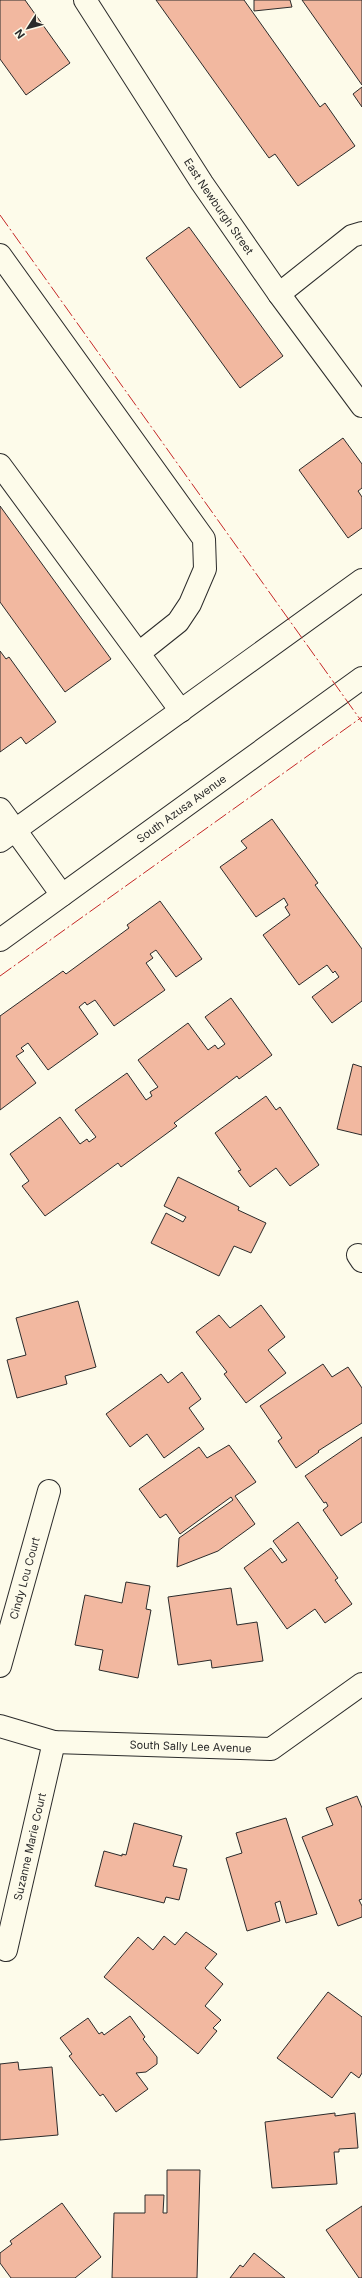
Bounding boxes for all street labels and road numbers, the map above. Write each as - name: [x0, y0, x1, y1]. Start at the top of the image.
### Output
- street label: East Newburgh Street: [181, 156, 257, 258]
- street label: South Azusa Avenue: [134, 772, 229, 846]
- street label: Cindy Lou Court: [6, 1535, 43, 1621]
- street label: South Sally Lee Avenue: [129, 1737, 252, 1755]
- street label: Suzanne Marie Court: [11, 1791, 49, 1902]

